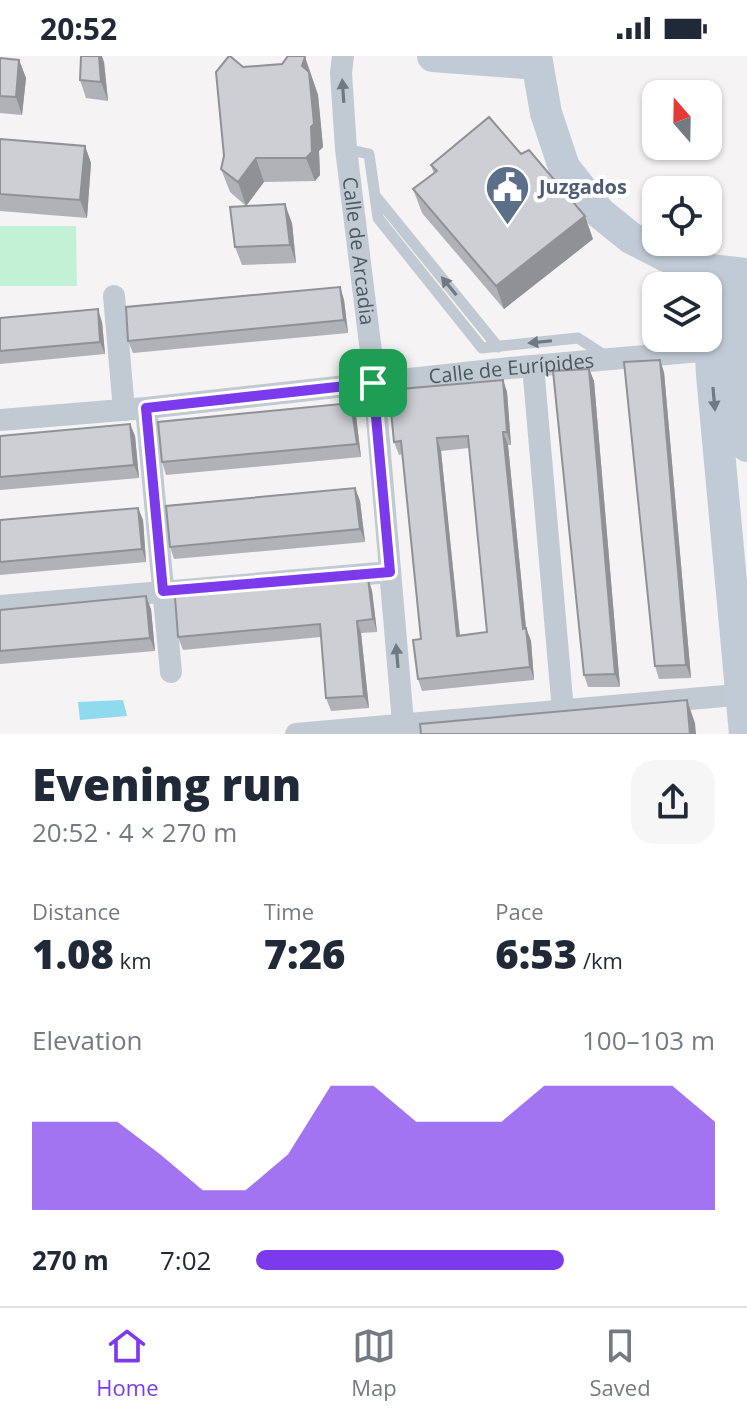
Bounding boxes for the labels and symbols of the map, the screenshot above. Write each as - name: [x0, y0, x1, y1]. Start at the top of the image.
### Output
- one-way arrow: [336, 78, 349, 103]
- north arrow: [642, 80, 722, 160]
- public building icon: Juzgados: [484, 163, 532, 226]
- place label: Juzgados: [537, 173, 627, 200]
- street label: Calle de Arcadia: [337, 175, 382, 326]
- one-way arrow: [441, 277, 458, 297]
- one-way arrow: [527, 336, 552, 349]
- street label: Calle de Eurípides: [427, 347, 595, 390]
- pin: [339, 349, 407, 417]
- one-way arrow: [708, 386, 721, 411]
- one-way arrow: [390, 643, 403, 668]

